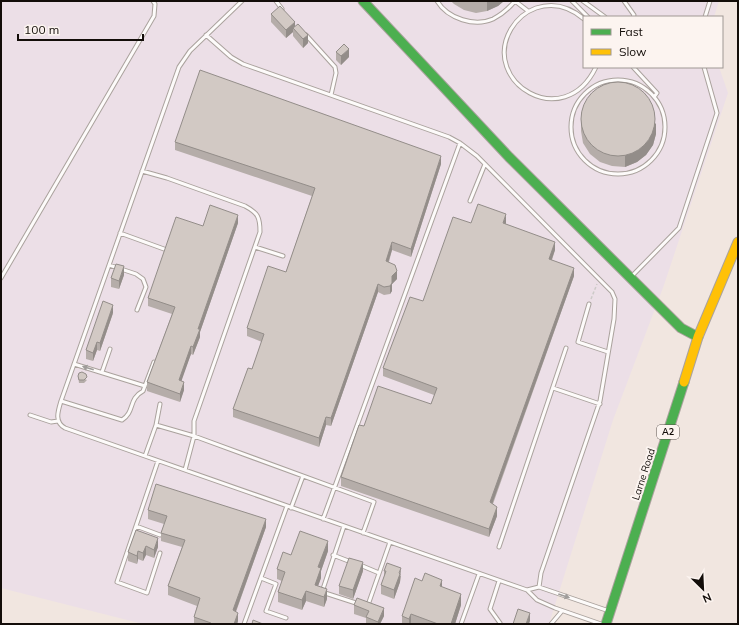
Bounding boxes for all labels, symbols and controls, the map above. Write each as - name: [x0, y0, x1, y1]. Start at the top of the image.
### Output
- scale bar: [18, 16, 143, 42]
- legend: [583, 16, 723, 68]
- text: 100 m: [24, 22, 59, 37]
- text: Fast: [619, 24, 643, 39]
- text: Slow: [619, 44, 647, 59]
- one-way arrow: [82, 365, 94, 371]
- road number: A2: [657, 425, 679, 439]
- street label: Larne Road: [629, 447, 658, 502]
- north arrow: [683, 569, 723, 609]
- text: N: [700, 590, 714, 606]
- one-way arrow: [558, 593, 570, 599]

